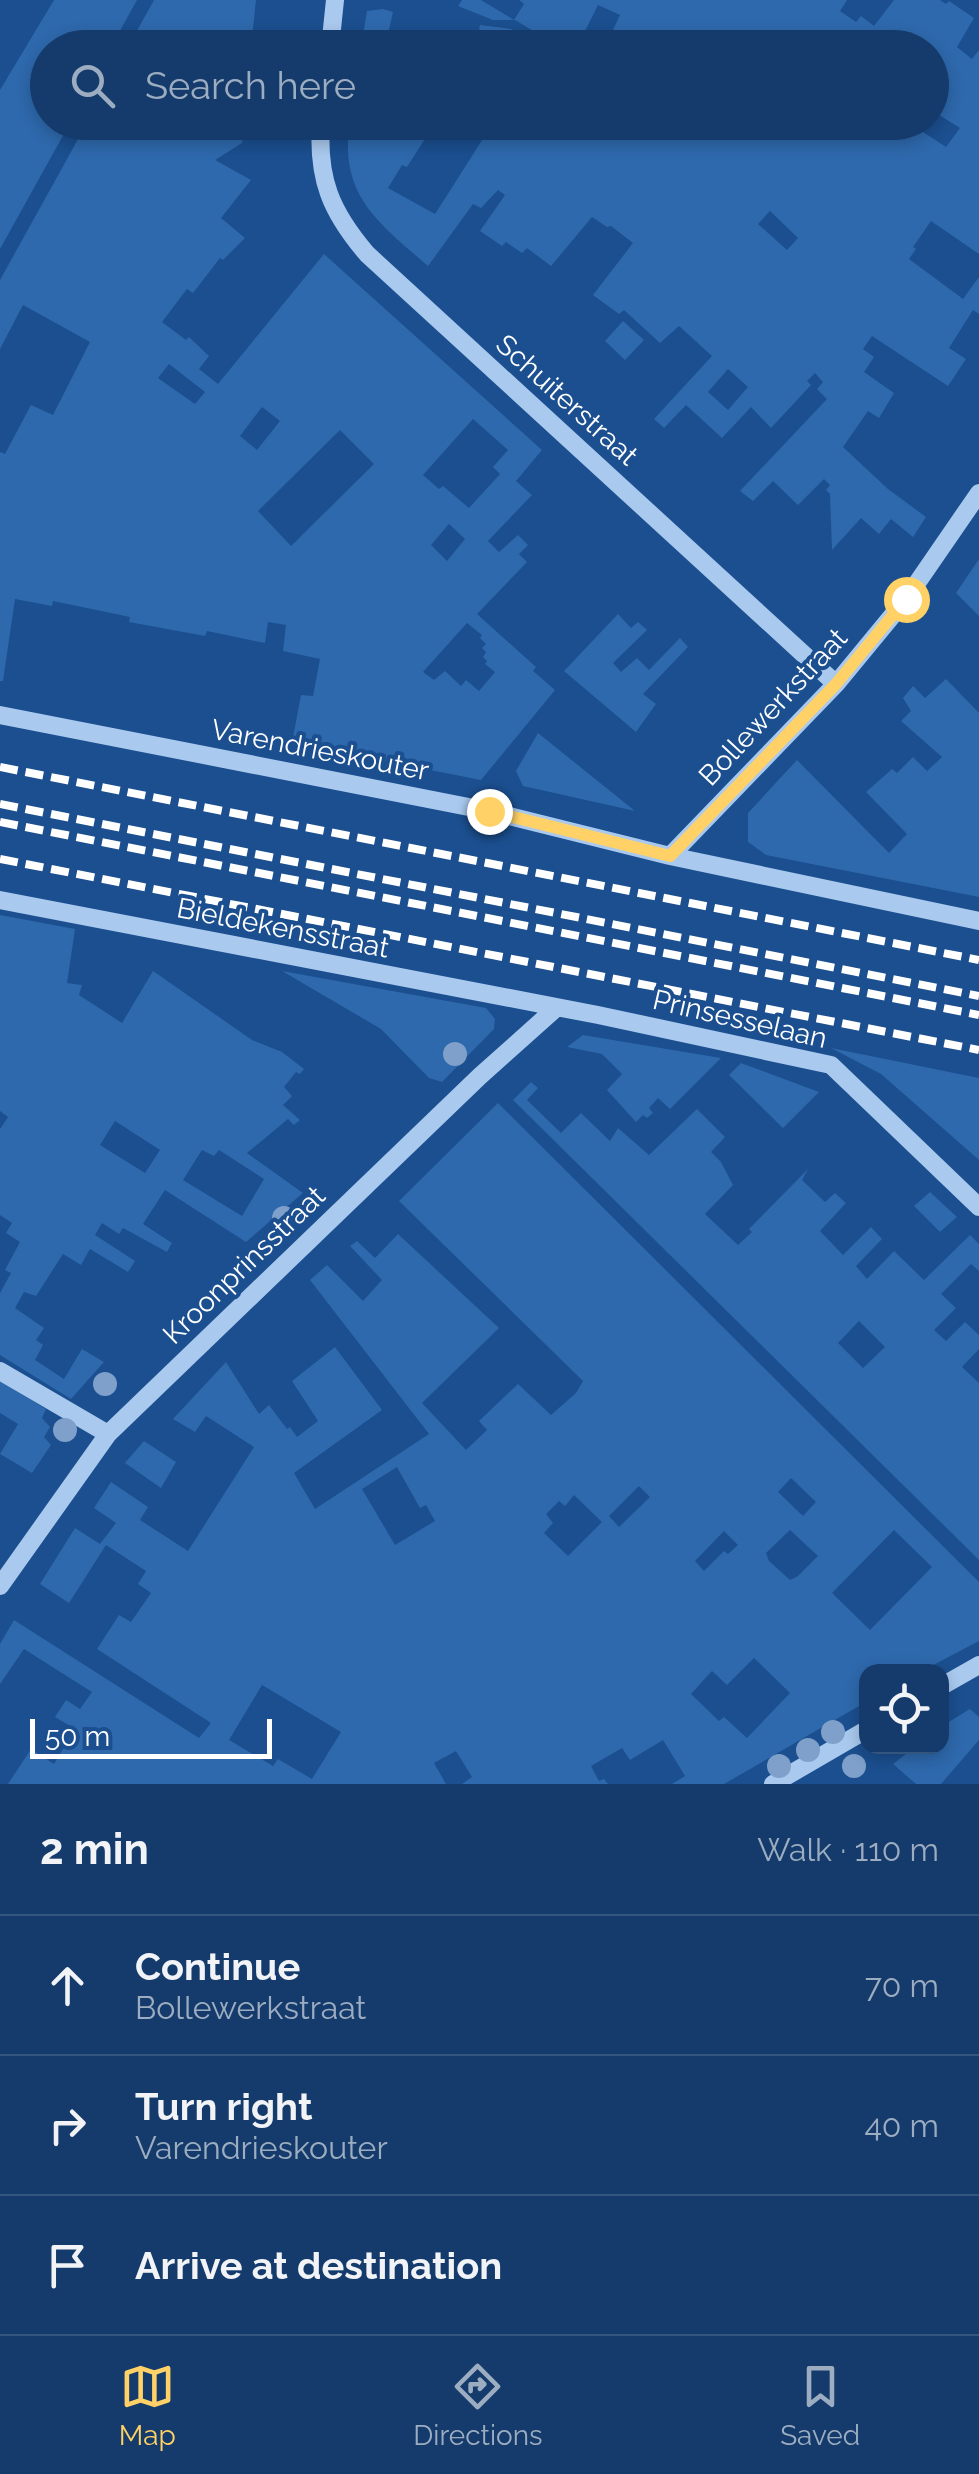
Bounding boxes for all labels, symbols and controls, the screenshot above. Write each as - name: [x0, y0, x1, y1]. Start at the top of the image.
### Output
- search box: [30, 30, 949, 140]
- icon: search: [65, 58, 120, 113]
- text: Search here: [145, 63, 356, 108]
- street label: Schuiterstraat: [489, 328, 645, 473]
- route start: [884, 577, 930, 623]
- street label: Bollewerkstraat: [692, 621, 855, 792]
- street label: Varendrieskouter: [208, 713, 432, 787]
- route end: [467, 789, 513, 835]
- street label: Bieldekensstraat: [174, 891, 393, 965]
- street label: Prinsesselaan: [650, 983, 830, 1055]
- street label: Kroonprinsstraat: [156, 1179, 332, 1351]
- map controls: [859, 1664, 949, 1754]
- button: locate: [859, 1664, 949, 1754]
- scale bar: [30, 1714, 272, 1758]
- text: 50 m: [45, 1720, 110, 1753]
- text: 2 min: [40, 1825, 149, 1874]
- text: Walk · 110 m: [757, 1831, 939, 1868]
- text: Continue: [135, 1944, 300, 1989]
- icon: ahead: [40, 1958, 95, 2013]
- text: 70 m: [865, 1967, 939, 2004]
- text: Bollewerkstraat: [135, 1989, 366, 2026]
- text: Turn right: [135, 2084, 312, 2129]
- icon: right: [40, 2098, 95, 2153]
- text: 40 m: [864, 2107, 939, 2144]
- text: Varendrieskouter: [135, 2129, 388, 2166]
- icon: arrive: [40, 2238, 95, 2293]
- text: Arrive at destination: [135, 2243, 502, 2288]
- tab: Map: [119, 2359, 176, 2452]
- tab: Directions: [413, 2359, 543, 2452]
- tab: Saved: [780, 2359, 860, 2452]

